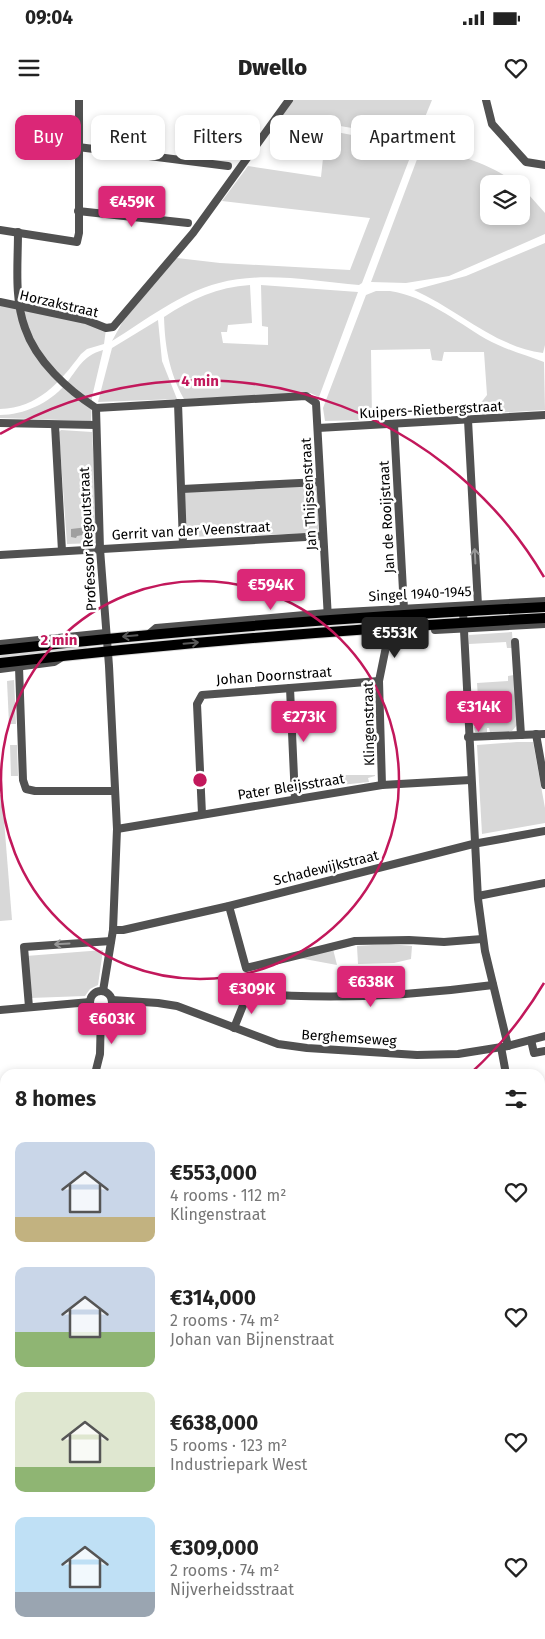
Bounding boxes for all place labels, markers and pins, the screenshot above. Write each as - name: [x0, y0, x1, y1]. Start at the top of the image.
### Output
- pin: €459K: [97, 186, 167, 228]
- pin: €594K: [236, 568, 306, 611]
- pin: €553K: [360, 616, 430, 659]
- pin: €314K: [444, 690, 514, 733]
- pin: €273K: [269, 700, 339, 743]
- centre of rings: [191, 771, 209, 789]
- pin: €638K: [336, 966, 406, 1008]
- pin: €309K: [217, 972, 287, 1015]
- pin: €603K: [77, 1002, 147, 1045]

